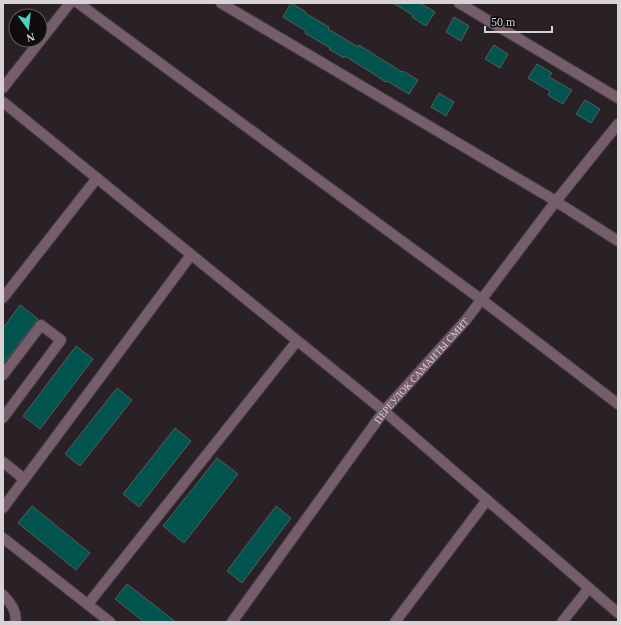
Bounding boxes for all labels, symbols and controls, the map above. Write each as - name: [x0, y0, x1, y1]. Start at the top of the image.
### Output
- north arrow: [8, 8, 48, 48]
- scale bar: [485, 8, 552, 34]
- text: 50 m: [491, 15, 516, 29]
- text: N: [25, 31, 36, 44]
- street label: ПЕРЕУЛОК САМАНТЫ СМИТ: [372, 316, 471, 426]

